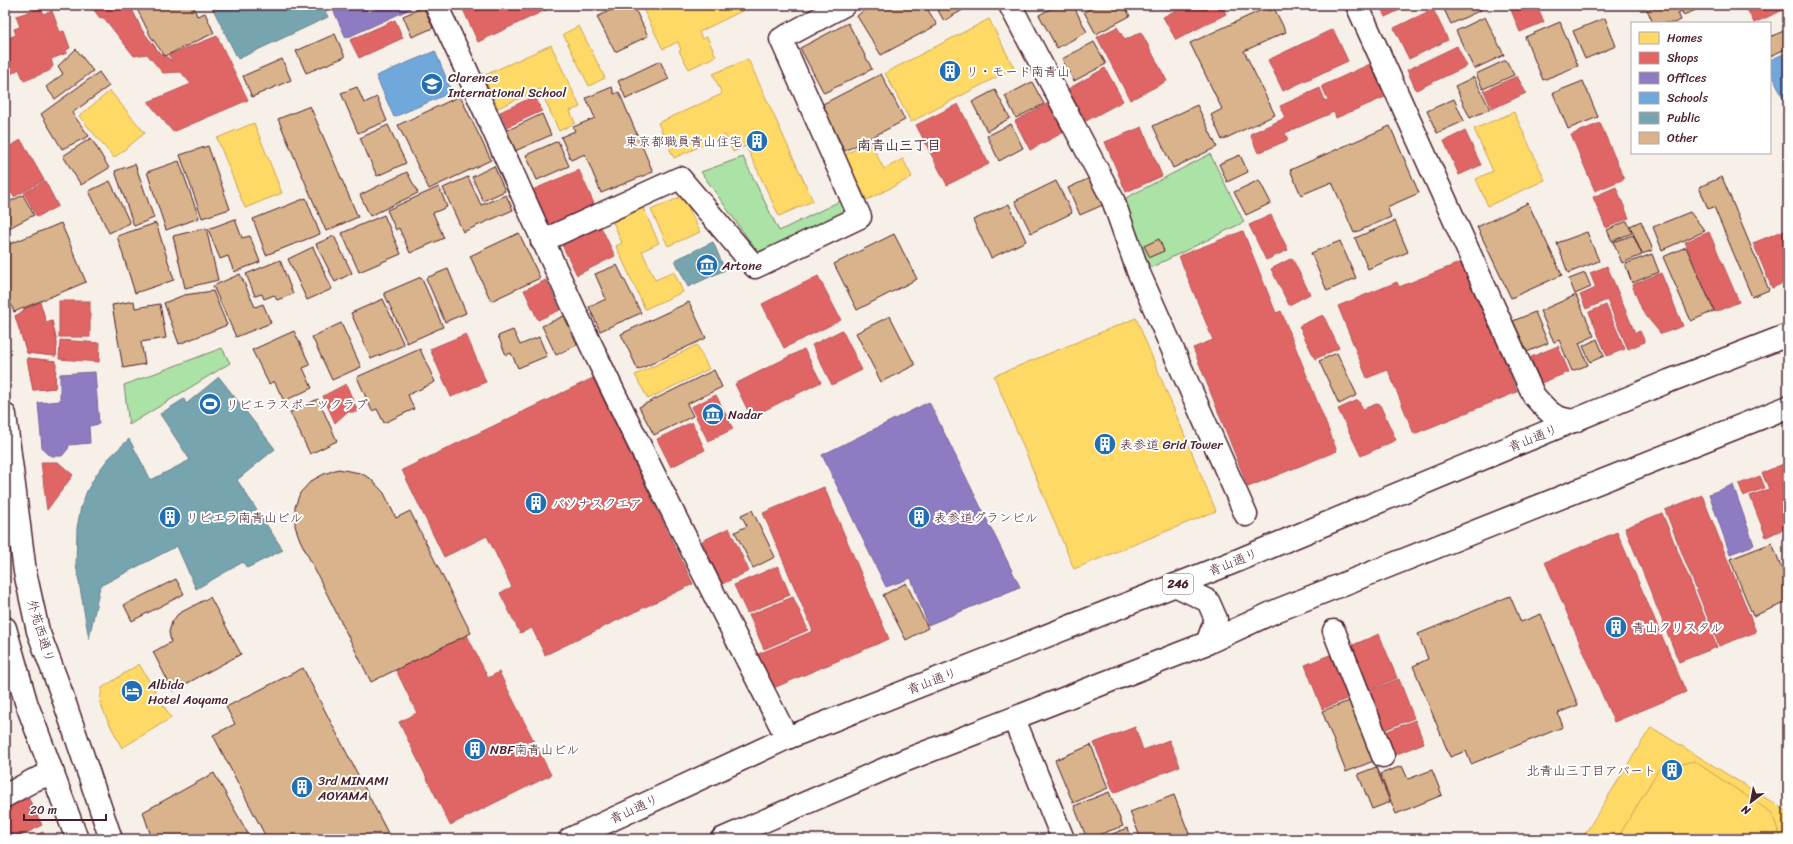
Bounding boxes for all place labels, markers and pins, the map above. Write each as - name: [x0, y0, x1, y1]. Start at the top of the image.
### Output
- building icon: リ・モード南青山: [937, 58, 963, 84]
- place label: リ・モード南青山: [966, 60, 1070, 83]
- place label: Clarence International School: [447, 66, 566, 104]
- school or university icon: Clarence International School: [419, 71, 445, 97]
- building icon: 東京都職員青山住宅: [744, 128, 770, 154]
- place label: 東京都職員青山住宅: [625, 130, 742, 153]
- museum icon: Artone: [694, 252, 720, 278]
- place label: Artone: [721, 254, 762, 277]
- sports icon: リビエラスポーツクラブ: [197, 391, 223, 417]
- place label: リビエラスポーツクラブ: [226, 393, 368, 416]
- museum icon: Nadar: [700, 401, 726, 427]
- place label: Nadar: [728, 403, 763, 426]
- building icon: 表参道 Grid Tower: [1092, 431, 1118, 457]
- place label: 表参道 Grid Tower: [1120, 433, 1223, 456]
- building icon: パソナスクエア: [523, 490, 549, 516]
- place label: パソナスクエア: [552, 492, 642, 515]
- building icon: リビエラ南青山ビル: [157, 504, 183, 530]
- building icon: 表参道グランビル: [906, 504, 932, 530]
- place label: リビエラ南青山ビル: [186, 506, 303, 529]
- place label: 表参道グランビル: [934, 506, 1038, 529]
- building icon: 青山クリスタル: [1603, 614, 1629, 640]
- place label: 青山クリスタル: [1632, 616, 1723, 639]
- place label: Albida Hotel Aoyama: [147, 673, 228, 711]
- hotel icon: Albida Hotel Aoyama: [119, 678, 145, 704]
- building icon: NBF南青山ビル: [462, 736, 488, 762]
- place label: NBF南青山ビル: [490, 738, 579, 761]
- building icon: 北青山三丁目アパート: [1659, 757, 1685, 783]
- place label: 北青山三丁目アパート: [1527, 759, 1656, 782]
- place label: 3rd MINAMI AOYAMA: [317, 769, 389, 807]
- building icon: 3rd MINAMI AOYAMA: [289, 774, 315, 800]

